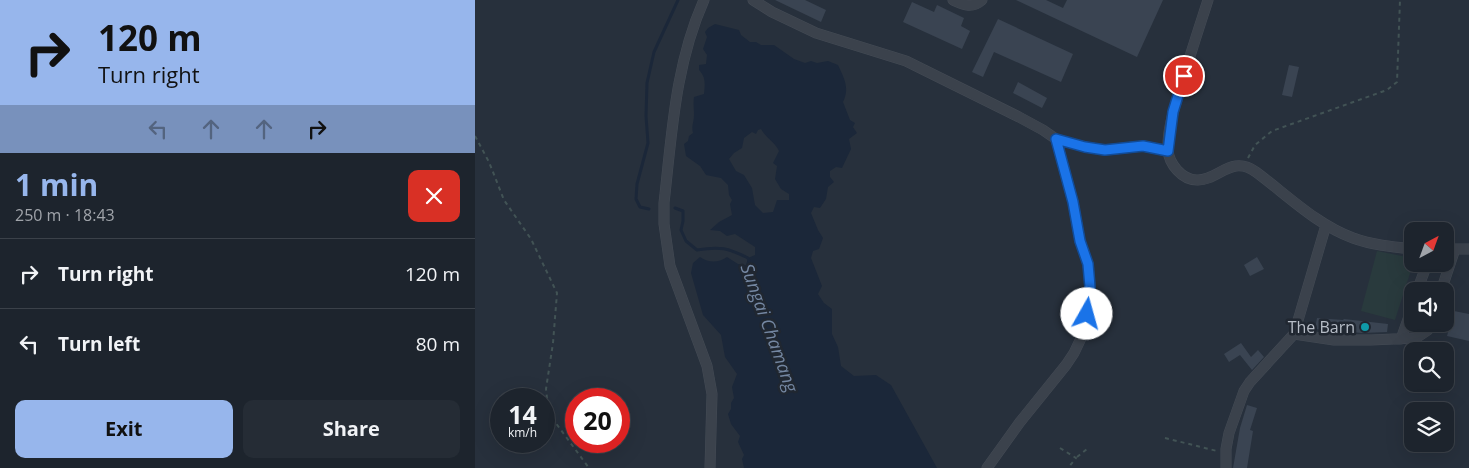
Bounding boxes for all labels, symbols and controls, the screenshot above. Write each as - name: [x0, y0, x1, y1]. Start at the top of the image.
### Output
- text: 120 m: [98, 14, 202, 61]
- icon: right: [15, 20, 80, 85]
- pin: [1163, 55, 1205, 97]
- text: Turn right: [98, 59, 200, 89]
- icon: arrive: [1170, 62, 1198, 90]
- icon: left: [144, 115, 172, 143]
- icon: ahead: [197, 115, 225, 143]
- icon: ahead: [250, 115, 278, 143]
- icon: right: [303, 115, 331, 143]
- text: 1 min: [15, 164, 98, 205]
- button: close: [408, 170, 460, 222]
- text: 250 m · 18:43: [15, 204, 115, 226]
- north arrow: [1404, 222, 1454, 272]
- map controls: [1404, 222, 1454, 452]
- icon: right: [15, 260, 43, 288]
- water label: Sungai Chamang: [736, 260, 805, 396]
- text: Turn right: [58, 261, 153, 287]
- text: 120 m: [405, 261, 460, 287]
- button: sound: [1404, 282, 1454, 332]
- position arrow: [1060, 287, 1112, 339]
- place label: The Barn: [1288, 316, 1355, 338]
- marker: The Barn: [1359, 321, 1371, 333]
- icon: left: [15, 330, 43, 358]
- text: Turn left: [58, 331, 140, 357]
- text: 80 m: [416, 331, 460, 357]
- button: search: [1404, 342, 1454, 392]
- speed limit sign: 20: [565, 388, 630, 453]
- text: 14: [508, 397, 537, 431]
- button: Exit: [15, 400, 233, 458]
- button: Share: [243, 400, 460, 458]
- button: layers: [1404, 402, 1454, 452]
- text: km/h: [508, 424, 537, 441]

